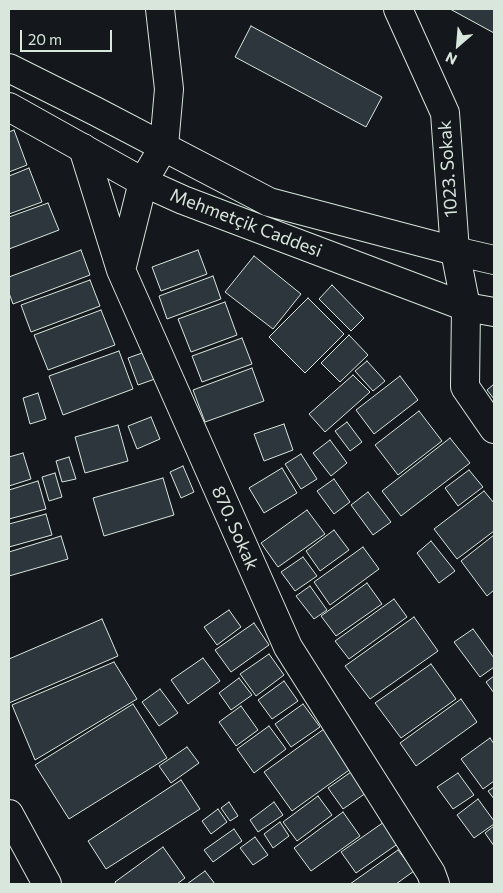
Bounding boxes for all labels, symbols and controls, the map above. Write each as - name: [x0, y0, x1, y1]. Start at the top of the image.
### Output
- scale bar: [22, 20, 115, 52]
- north arrow: [433, 20, 483, 70]
- text: 20 m: [28, 30, 62, 48]
- text: N: [442, 49, 459, 69]
- street label: 1023. Sokak: [434, 120, 462, 218]
- street label: Mehmetçik Caddesi: [167, 184, 325, 262]
- street label: 870. Sokak: [207, 483, 263, 573]

